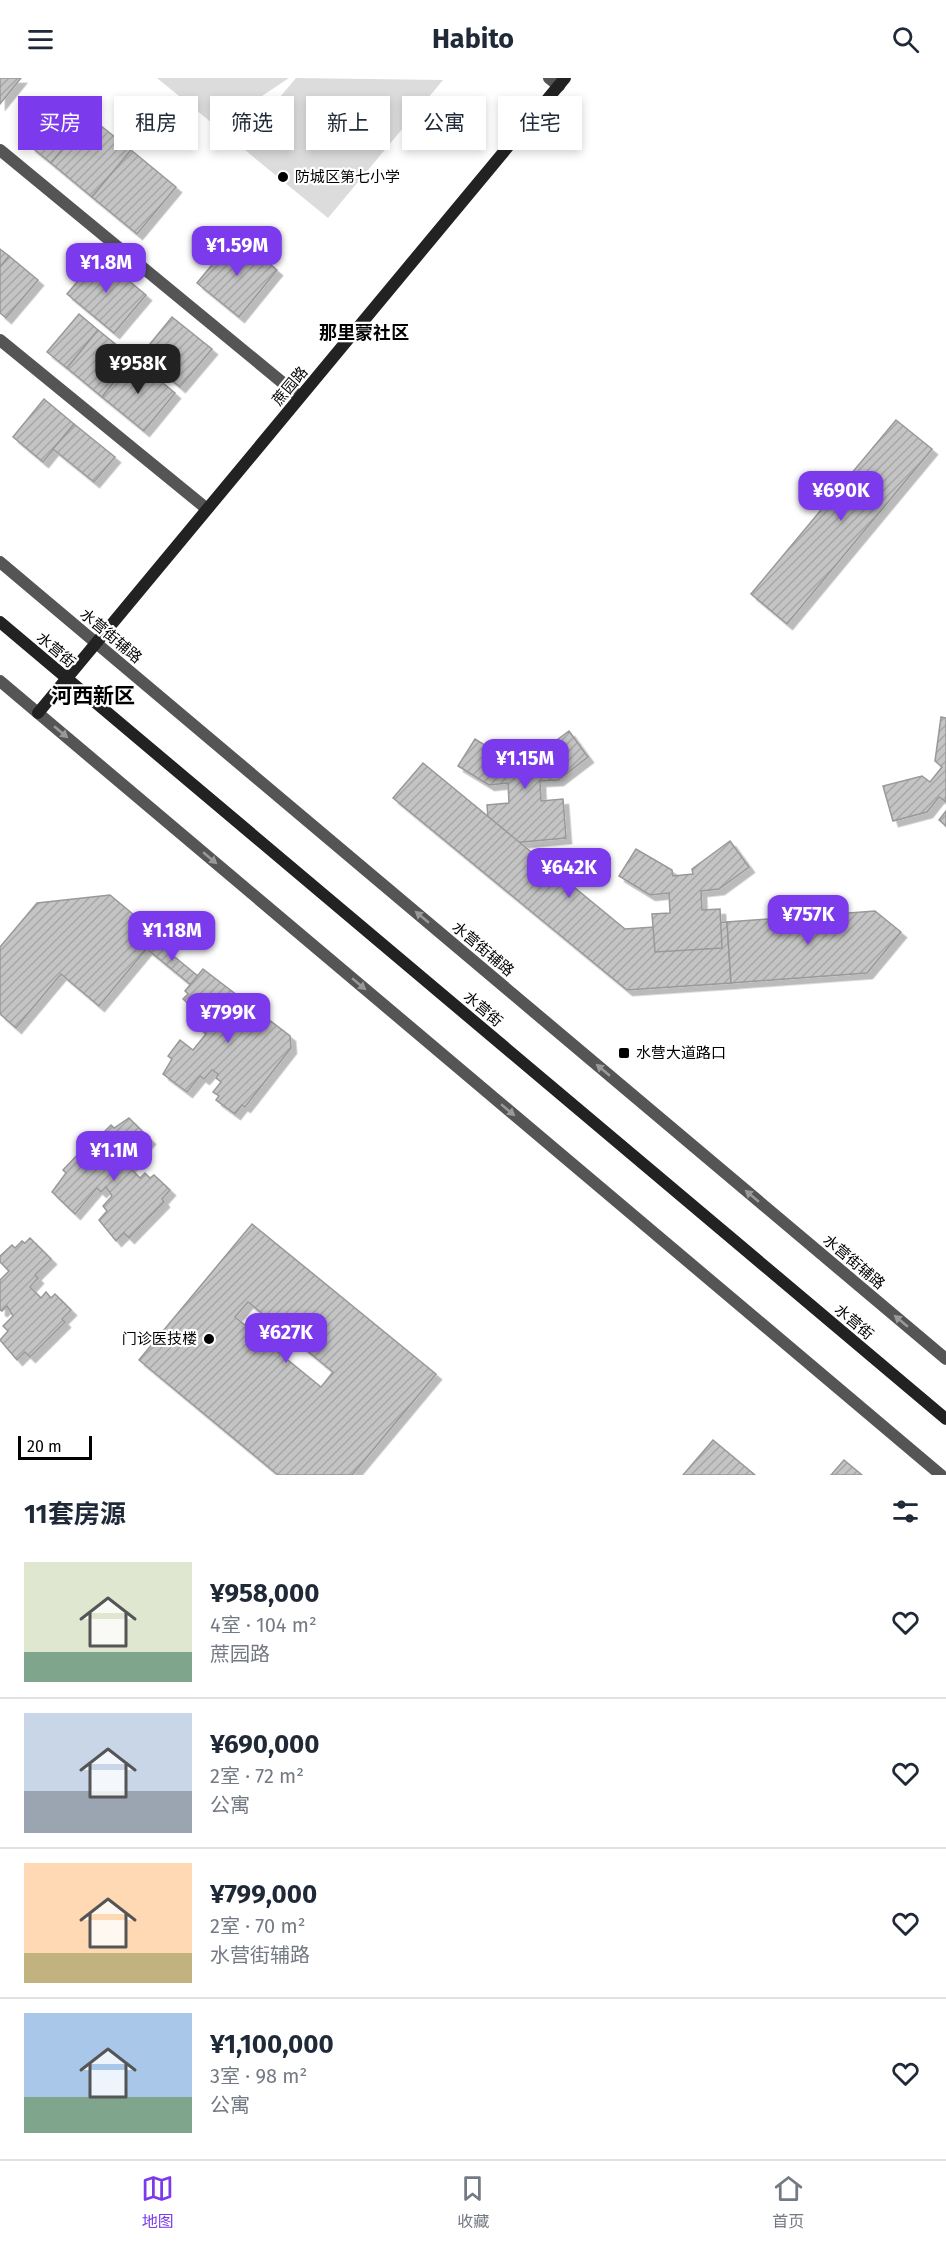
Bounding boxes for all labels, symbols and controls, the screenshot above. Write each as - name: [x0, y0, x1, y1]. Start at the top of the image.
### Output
- icon: menu: [24, 23, 57, 56]
- text: Habito: [432, 23, 514, 55]
- icon: search: [889, 23, 922, 56]
- chip: 买房: [18, 96, 102, 150]
- chip: 租房: [114, 96, 198, 150]
- chip: 筛选: [210, 96, 294, 150]
- chip: 新上: [306, 96, 390, 150]
- chip: 公寓: [402, 96, 486, 150]
- chip: 住宅: [498, 96, 582, 150]
- place label: 防城区第七小学: [295, 168, 400, 186]
- marker: 防城区第七小学: [276, 170, 290, 184]
- pin: ¥1.59M: [188, 226, 286, 277]
- text: ¥1.59M: [206, 233, 268, 257]
- pin: ¥1.8M: [64, 243, 148, 294]
- text: ¥1.8M: [80, 250, 132, 274]
- district label: 那里蒙社区: [319, 322, 409, 344]
- pin: ¥958K: [96, 344, 180, 395]
- text: ¥958K: [109, 351, 167, 375]
- street label: 蔗园路: [269, 363, 311, 409]
- pin: ¥690K: [799, 471, 883, 522]
- text: ¥690K: [812, 478, 870, 502]
- street label: 水营街辅路: [76, 605, 146, 667]
- street label: 水营街: [33, 629, 79, 671]
- district label: 河西新区: [51, 683, 135, 709]
- one-way arrow: [53, 726, 69, 739]
- pin: ¥1.15M: [476, 739, 574, 790]
- text: ¥1.15M: [496, 746, 554, 770]
- pin: ¥642K: [527, 848, 611, 899]
- one-way arrow: [202, 851, 217, 864]
- text: ¥642K: [541, 855, 597, 879]
- pin: ¥757K: [766, 895, 850, 946]
- text: ¥757K: [782, 902, 834, 926]
- pin: ¥1.18M: [123, 911, 221, 962]
- one-way arrow: [414, 911, 430, 924]
- text: ¥1.18M: [142, 918, 202, 942]
- street label: 水营街辅路: [448, 918, 518, 980]
- one-way arrow: [351, 977, 366, 990]
- street label: 水营街: [460, 988, 506, 1030]
- pin: ¥799K: [186, 993, 270, 1044]
- text: ¥799K: [200, 1000, 256, 1024]
- place label: 水营大道路口: [636, 1044, 726, 1062]
- marker: 水营大道路口: [617, 1046, 631, 1060]
- one-way arrow: [596, 1064, 611, 1077]
- one-way arrow: [500, 1103, 515, 1116]
- pin: ¥1.1M: [72, 1131, 156, 1182]
- text: ¥1.1M: [90, 1138, 138, 1162]
- one-way arrow: [744, 1189, 760, 1202]
- street label: 水营街辅路: [819, 1231, 889, 1293]
- street label: 水营街: [831, 1301, 877, 1343]
- pin: ¥627K: [244, 1313, 328, 1364]
- one-way arrow: [893, 1315, 909, 1328]
- text: ¥627K: [259, 1320, 313, 1344]
- place label: 门诊医技楼: [122, 1330, 197, 1348]
- marker: 门诊医技楼: [202, 1332, 216, 1346]
- scale bar: [18, 1433, 92, 1460]
- text: 20 m: [27, 1437, 62, 1456]
- icon: filters: [889, 1495, 922, 1528]
- text: 11套房源: [24, 1499, 126, 1530]
- text: ¥958,000: [210, 1578, 320, 1609]
- icon: home: [72, 1586, 144, 1658]
- icon: heart: [889, 1606, 922, 1639]
- text: 4室 · 104 m²: [210, 1613, 317, 1637]
- text: 蔗园路: [210, 1642, 270, 1666]
- text: ¥690,000: [210, 1729, 320, 1760]
- icon: home: [72, 1737, 144, 1809]
- icon: heart: [889, 1757, 922, 1790]
- text: 2室 · 72 m²: [210, 1764, 304, 1788]
- text: 公寓: [210, 1793, 250, 1817]
- text: ¥799,000: [210, 1879, 317, 1910]
- icon: home: [72, 1887, 144, 1959]
- icon: heart: [889, 1907, 922, 1940]
- text: 2室 · 70 m²: [210, 1914, 305, 1938]
- text: 水营街辅路: [210, 1943, 310, 1967]
- text: ¥1,100,000: [210, 2029, 334, 2060]
- icon: home: [72, 2037, 144, 2109]
- icon: heart: [889, 2057, 922, 2090]
- text: 3室 · 98 m²: [210, 2064, 307, 2088]
- text: 公寓: [210, 2093, 250, 2117]
- tab: 地图: [141, 2172, 174, 2232]
- tab: 收藏: [456, 2172, 489, 2232]
- tab: 首页: [772, 2172, 805, 2232]

